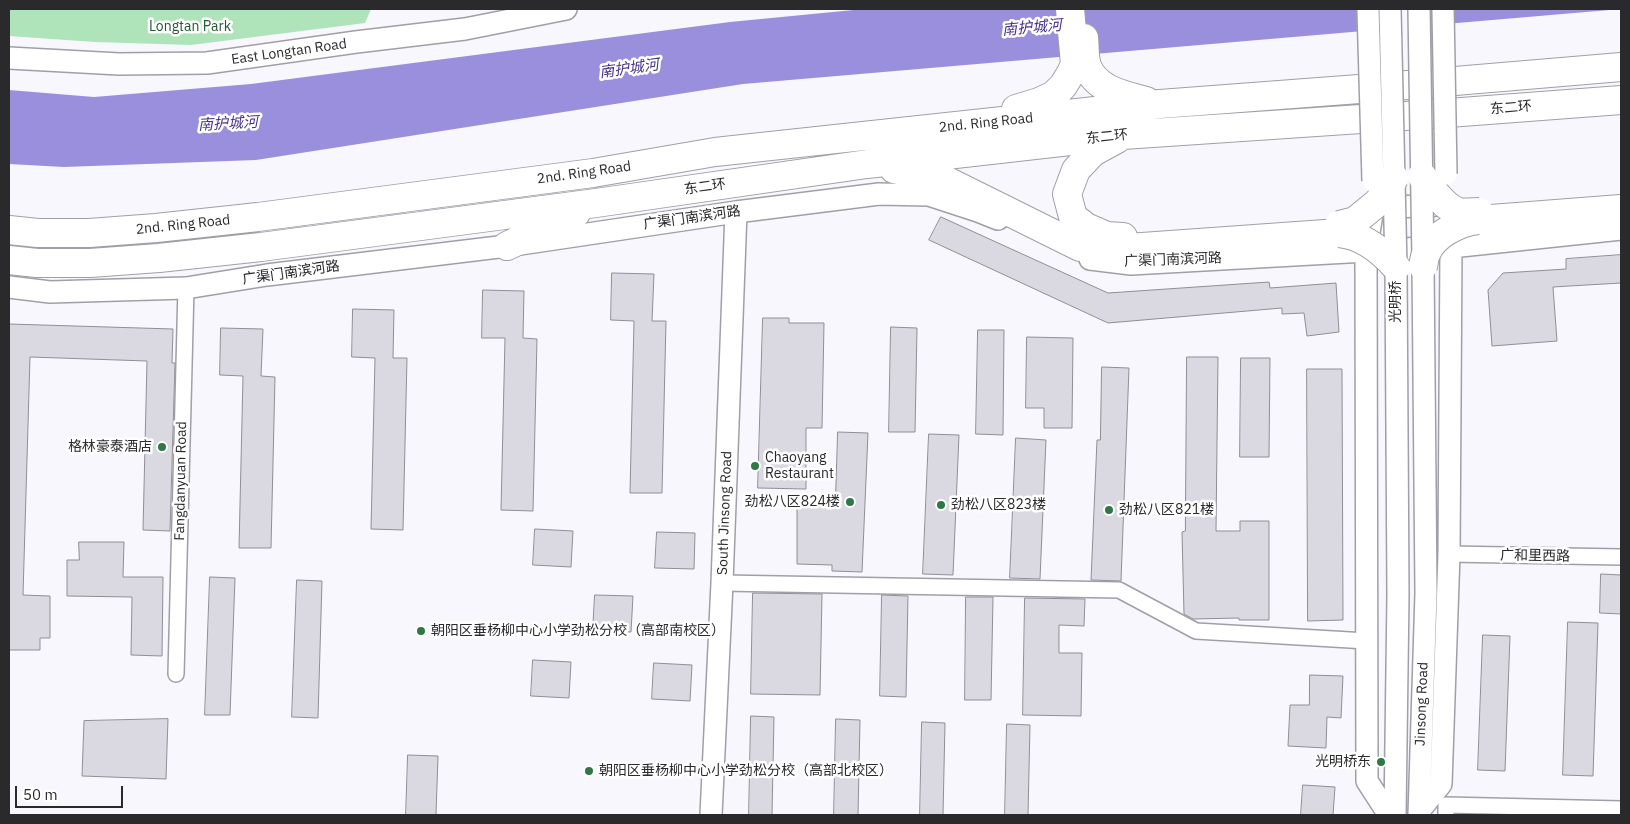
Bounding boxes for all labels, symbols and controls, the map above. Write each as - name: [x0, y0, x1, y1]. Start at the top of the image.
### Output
- water label: 南护城河: [1001, 16, 1063, 40]
- park label: Longtan Park: [149, 19, 231, 35]
- street label: East Longtan Road: [230, 36, 348, 68]
- water label: 南护城河: [598, 56, 660, 82]
- street label: 东二环: [1489, 98, 1533, 118]
- street label: 2nd. Ring Road: [938, 110, 1034, 136]
- water label: 南护城河: [198, 113, 258, 135]
- street label: 东二环: [1085, 126, 1129, 148]
- street label: 2nd. Ring Road: [536, 158, 632, 188]
- street label: 东二环: [683, 176, 727, 198]
- street label: 广渠门南滨河路: [642, 203, 742, 233]
- street label: 2nd. Ring Road: [135, 212, 231, 238]
- street label: 广渠门南滨河路: [1124, 250, 1222, 270]
- street label: 广渠门南滨河路: [241, 258, 341, 288]
- street label: 光明桥: [1388, 281, 1404, 323]
- street label: Fangdanyuan Road: [172, 421, 190, 541]
- place label: 格林豪泰酒店: [68, 439, 152, 455]
- marker: 格林豪泰酒店: [156, 441, 168, 453]
- place label: Chaoyang Restaurant: [765, 450, 834, 482]
- street label: South Jinsong Road: [714, 451, 736, 575]
- marker: Chaoyang Restaurant: [749, 460, 761, 472]
- place label: 劲松八区824楼: [745, 494, 840, 510]
- marker: 劲松八区824楼: [844, 496, 856, 508]
- place label: 劲松八区823楼: [951, 497, 1046, 513]
- marker: 劲松八区823楼: [935, 499, 947, 511]
- place label: 劲松八区821楼: [1119, 502, 1214, 518]
- marker: 劲松八区821楼: [1103, 504, 1115, 516]
- street label: 广和里西路: [1500, 547, 1570, 565]
- place label: 朝阳区垂杨柳中心小学劲松分校（高部南校区）: [431, 623, 725, 639]
- marker: 朝阳区垂杨柳中心小学劲松分校（高部南校区）: [415, 625, 427, 637]
- street label: Jinsong Road: [1412, 662, 1432, 746]
- place label: 光明桥东: [1315, 754, 1371, 770]
- marker: 光明桥东: [1375, 756, 1387, 768]
- place label: 朝阳区垂杨柳中心小学劲松分校（高部北校区）: [599, 763, 893, 779]
- marker: 朝阳区垂杨柳中心小学劲松分校（高部北校区）: [583, 765, 595, 777]
- scale bar: [18, 776, 125, 808]
- text: 50 m: [23, 785, 58, 804]

